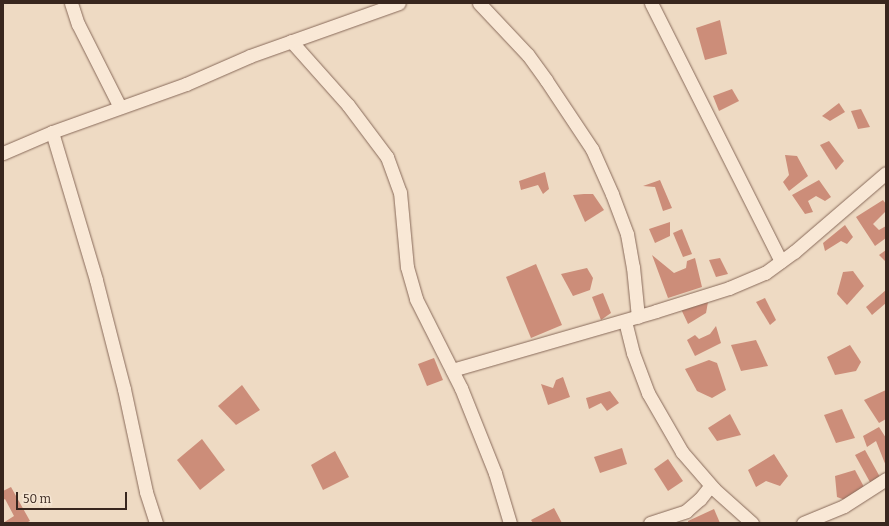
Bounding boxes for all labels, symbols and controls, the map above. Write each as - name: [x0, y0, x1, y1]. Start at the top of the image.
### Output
- scale bar: [18, 484, 129, 510]
- text: 50 m: [23, 492, 51, 506]

